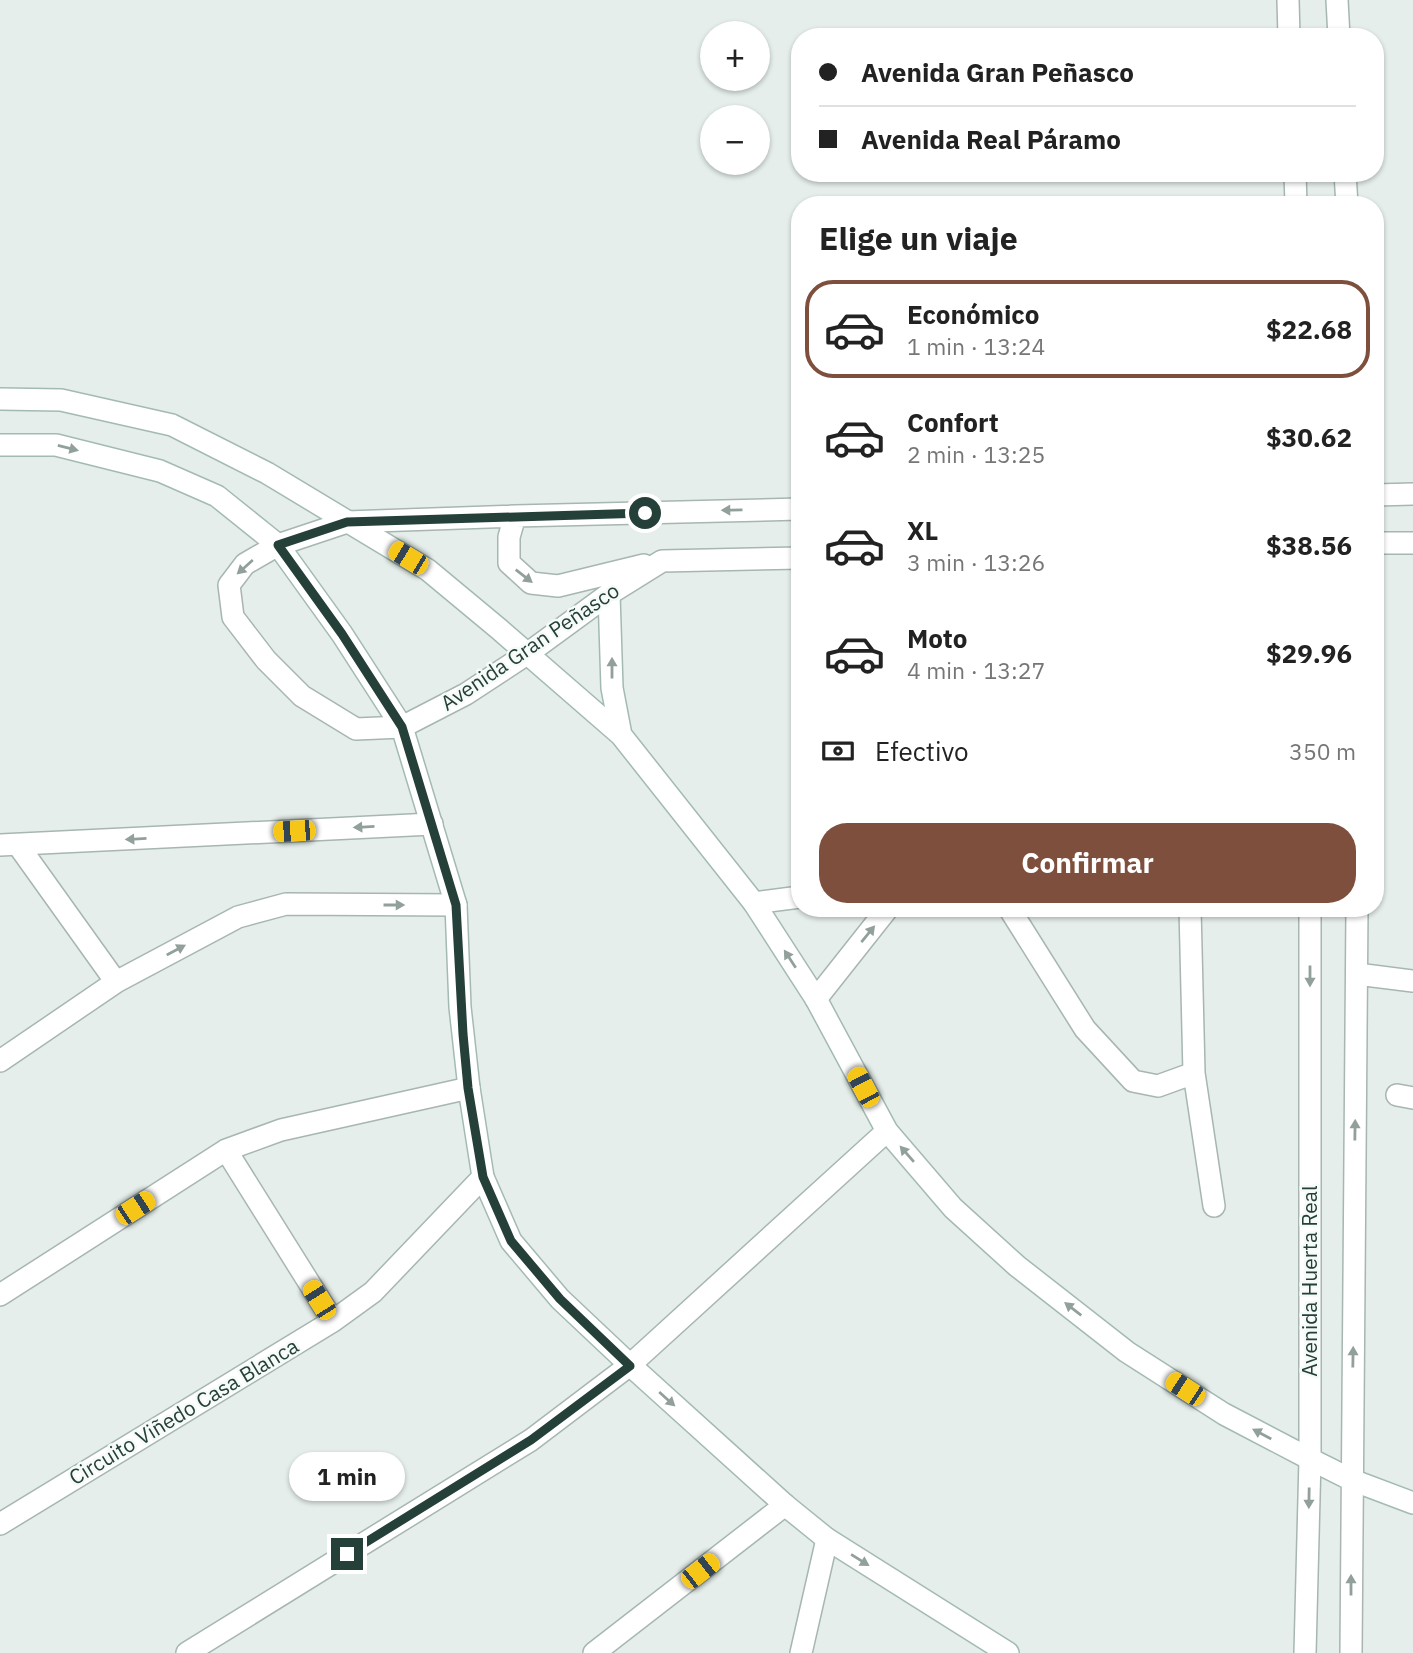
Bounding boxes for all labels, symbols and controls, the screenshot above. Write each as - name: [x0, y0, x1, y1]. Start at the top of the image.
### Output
- map controls: [700, 21, 770, 175]
- button: +: [700, 21, 770, 91]
- text: Avenida Gran Peñasco: [861, 55, 1134, 89]
- button: −: [700, 105, 770, 175]
- text: Avenida Real Páramo: [861, 122, 1121, 156]
- text: Elige un viaje: [819, 217, 1018, 259]
- text: Económico: [907, 297, 1039, 331]
- icon: car: [823, 298, 886, 361]
- text: $22.68: [1266, 312, 1352, 346]
- text: 1 min · 13:24: [907, 331, 1045, 361]
- text: Confort: [907, 405, 999, 439]
- icon: car: [823, 406, 886, 469]
- text: $30.62: [1266, 420, 1352, 454]
- text: 2 min · 13:25: [907, 439, 1045, 469]
- one-way arrow: [57, 443, 79, 454]
- route start: [629, 497, 661, 529]
- one-way arrow: [720, 505, 742, 516]
- text: XL: [907, 513, 938, 547]
- icon: car: [823, 514, 886, 577]
- text: $38.56: [1266, 528, 1352, 562]
- car: [385, 538, 432, 578]
- text: 3 min · 13:26: [907, 547, 1045, 577]
- one-way arrow: [237, 559, 254, 575]
- one-way arrow: [515, 568, 533, 583]
- street label: Avenida Gran Peñasco: [435, 576, 624, 716]
- text: Moto: [907, 621, 967, 655]
- icon: car: [823, 622, 886, 685]
- text: $29.96: [1266, 636, 1352, 670]
- text: 4 min · 13:27: [907, 655, 1045, 685]
- one-way arrow: [606, 656, 618, 678]
- icon: cash: [819, 732, 857, 770]
- text: Efectivo: [875, 734, 969, 768]
- text: 350 m: [1289, 736, 1356, 766]
- car: [273, 819, 316, 843]
- one-way arrow: [352, 822, 374, 833]
- button: Confirmar: [819, 823, 1356, 903]
- one-way arrow: [125, 833, 147, 844]
- one-way arrow: [383, 899, 405, 911]
- one-way arrow: [860, 926, 875, 944]
- one-way arrow: [167, 944, 187, 956]
- one-way arrow: [784, 950, 797, 969]
- one-way arrow: [1304, 966, 1316, 988]
- car: [844, 1064, 883, 1110]
- one-way arrow: [1349, 1119, 1361, 1141]
- one-way arrow: [899, 1145, 915, 1163]
- street label: Avenida Huerta Real: [1295, 1185, 1323, 1377]
- car: [112, 1188, 159, 1228]
- car: [299, 1277, 340, 1323]
- one-way arrow: [1064, 1302, 1082, 1317]
- street label: Circuito Viñedo Casa Blanca: [64, 1331, 303, 1491]
- one-way arrow: [1347, 1346, 1359, 1368]
- car: [1162, 1369, 1209, 1409]
- one-way arrow: [658, 1391, 676, 1407]
- one-way arrow: [1252, 1428, 1272, 1440]
- callout: 1 min: [289, 1452, 405, 1502]
- text: 1 min: [317, 1461, 377, 1491]
- one-way arrow: [1303, 1487, 1314, 1509]
- route end: [331, 1538, 363, 1570]
- car: [677, 1550, 724, 1592]
- one-way arrow: [850, 1553, 870, 1566]
- one-way arrow: [1345, 1574, 1357, 1596]

